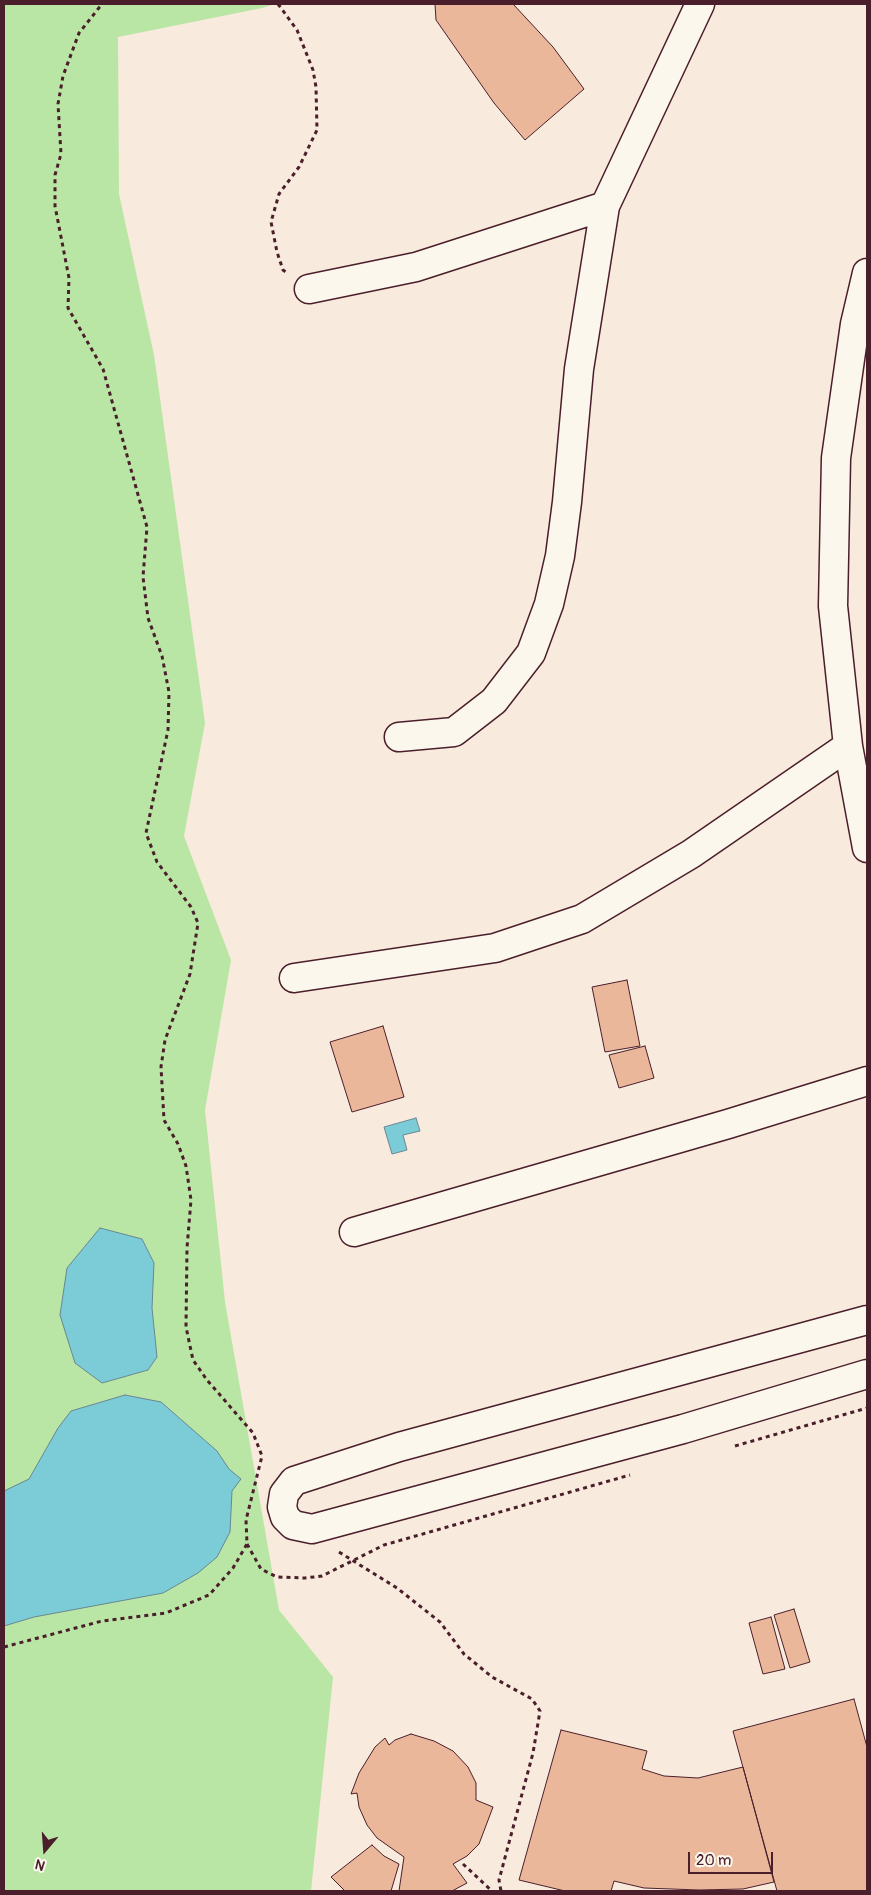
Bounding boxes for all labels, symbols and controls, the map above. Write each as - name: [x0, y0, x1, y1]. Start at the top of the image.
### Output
- north arrow: [20, 1825, 70, 1875]
- scale bar: [691, 1842, 776, 1874]
- text: 20 m: [696, 1851, 731, 1870]
- text: N: [33, 1855, 47, 1874]

